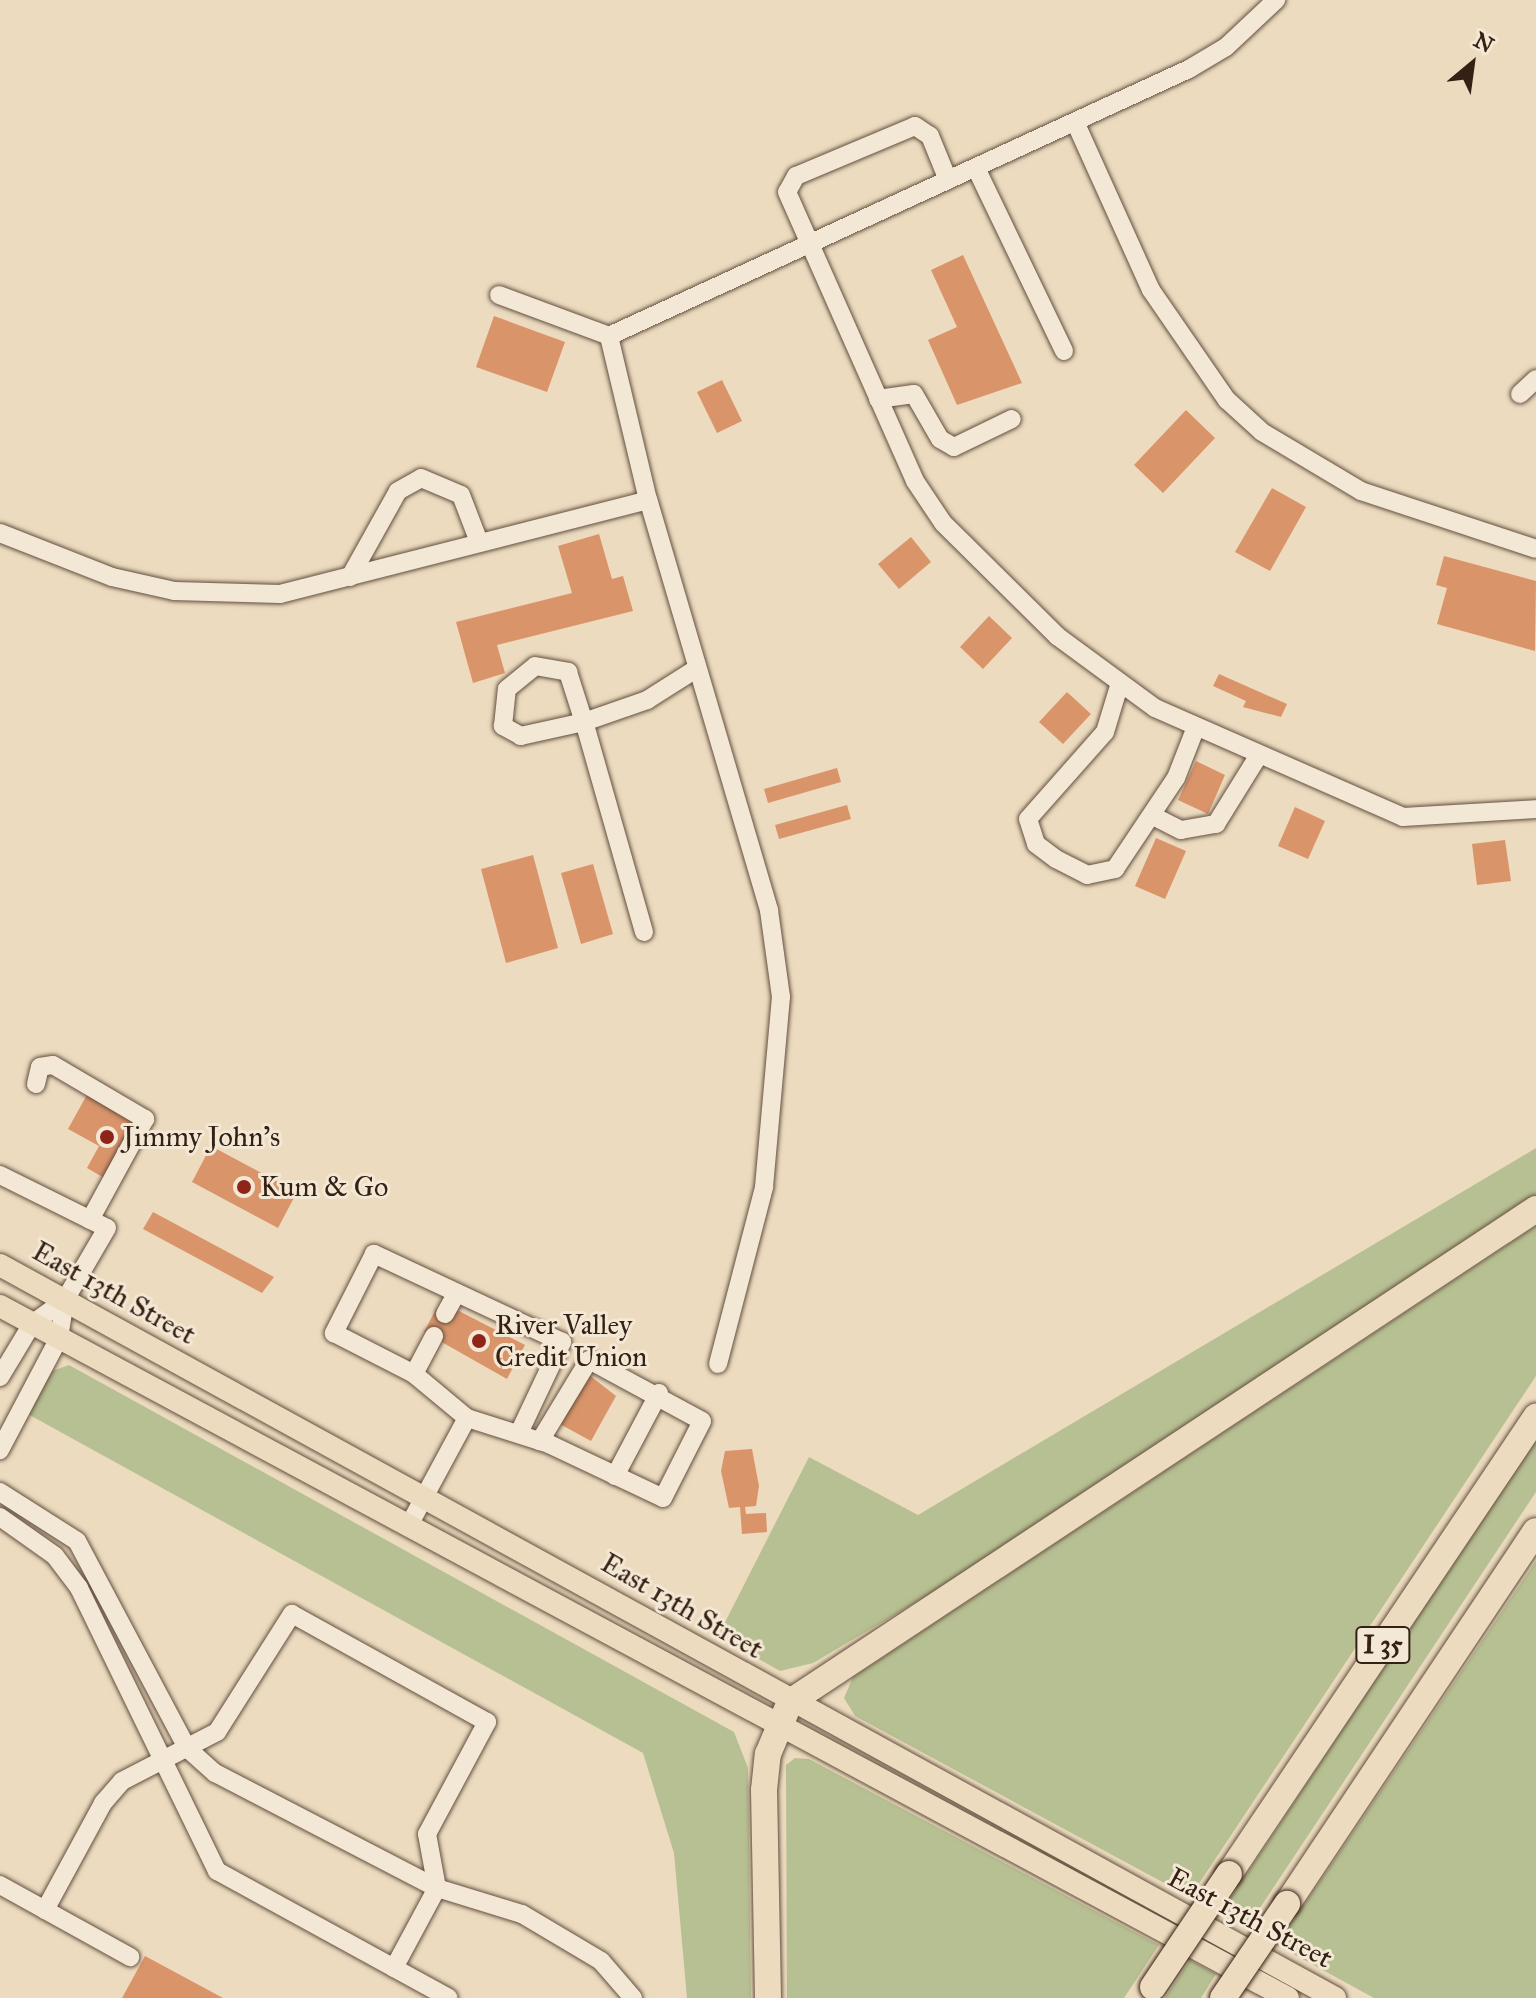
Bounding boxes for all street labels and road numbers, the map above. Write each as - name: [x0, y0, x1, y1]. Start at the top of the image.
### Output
- street label: East 13th Street: [27, 1234, 201, 1352]
- street label: East 13th Street: [595, 1546, 769, 1666]
- road number: I 35: [1355, 1623, 1411, 1667]
- street label: East 13th Street: [1162, 1861, 1338, 1975]

